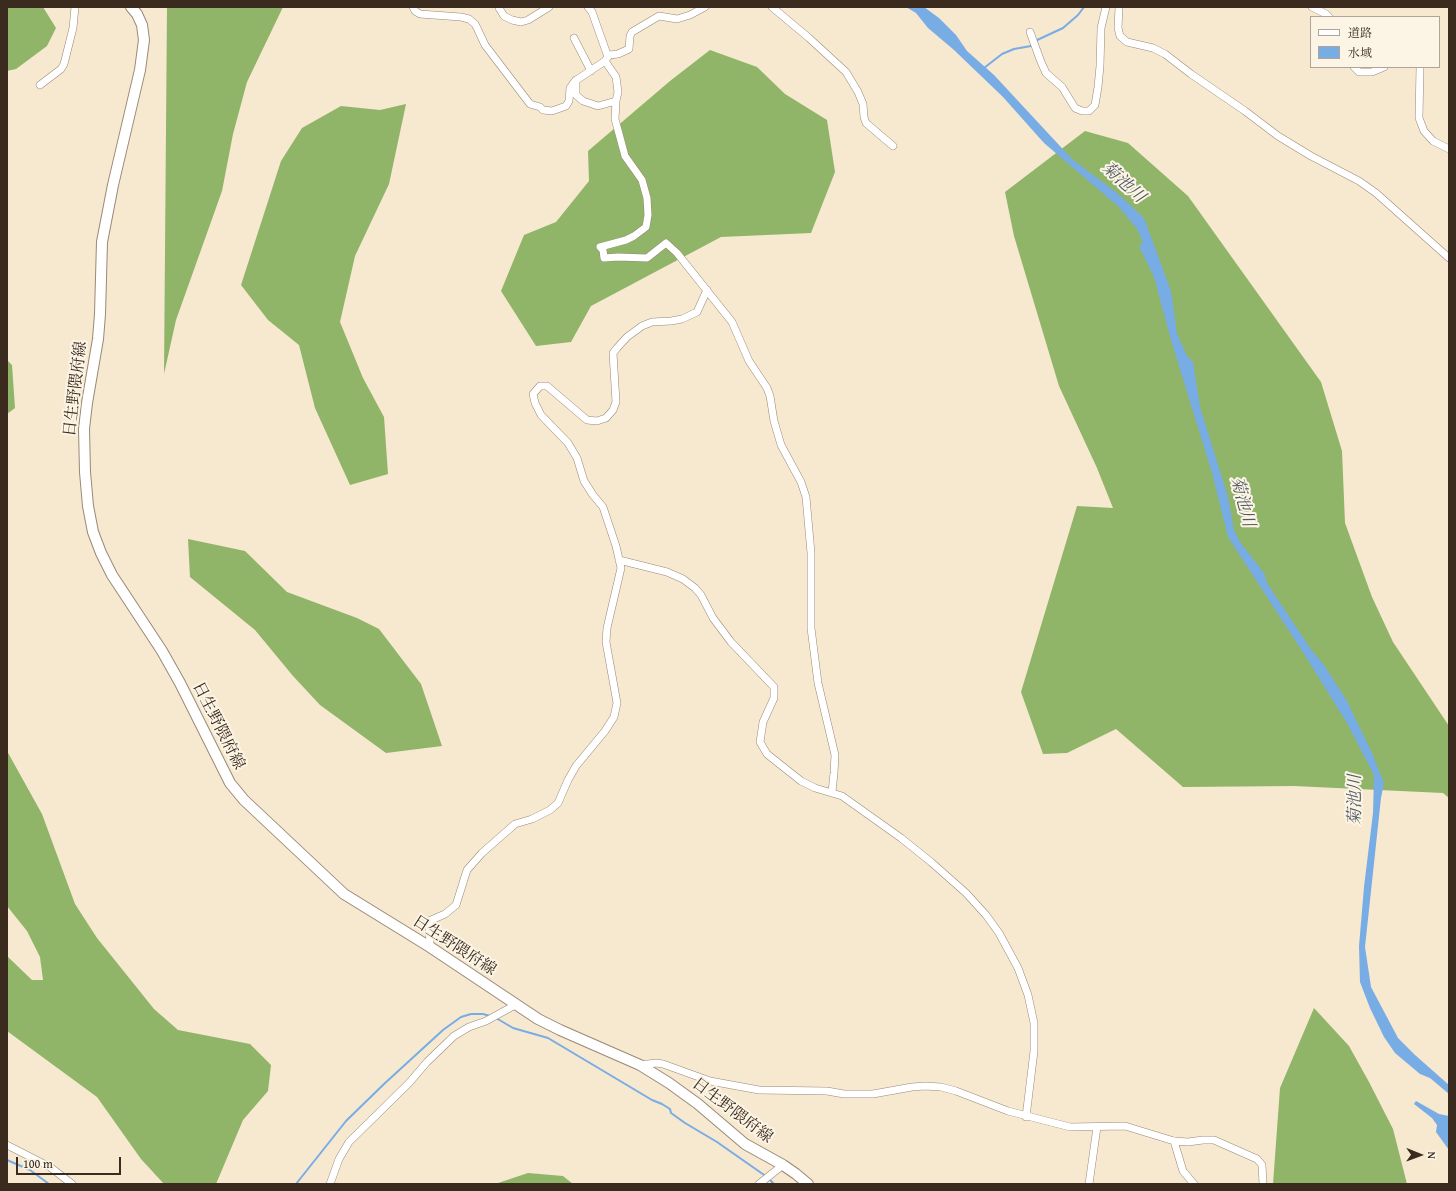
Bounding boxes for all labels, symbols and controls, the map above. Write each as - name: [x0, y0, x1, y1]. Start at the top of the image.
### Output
- legend: [1310, 16, 1440, 68]
- text: 道路: [1348, 24, 1372, 41]
- text: 水域: [1348, 44, 1372, 61]
- water label: 菊池川: [1097, 158, 1149, 208]
- street label: 日生野隈府線: [61, 340, 91, 438]
- water label: 菊池川: [1226, 475, 1258, 529]
- street label: 日生野隈府線: [188, 679, 248, 773]
- water label: 菊池川: [1346, 775, 1366, 825]
- street label: 日生野隈府線: [409, 912, 499, 980]
- street label: 日生野隈府線: [688, 1074, 776, 1148]
- north arrow: [1400, 1135, 1440, 1175]
- scale bar: [18, 1149, 123, 1175]
- text: N: [1424, 1151, 1440, 1159]
- text: 100 m: [23, 1155, 53, 1172]

